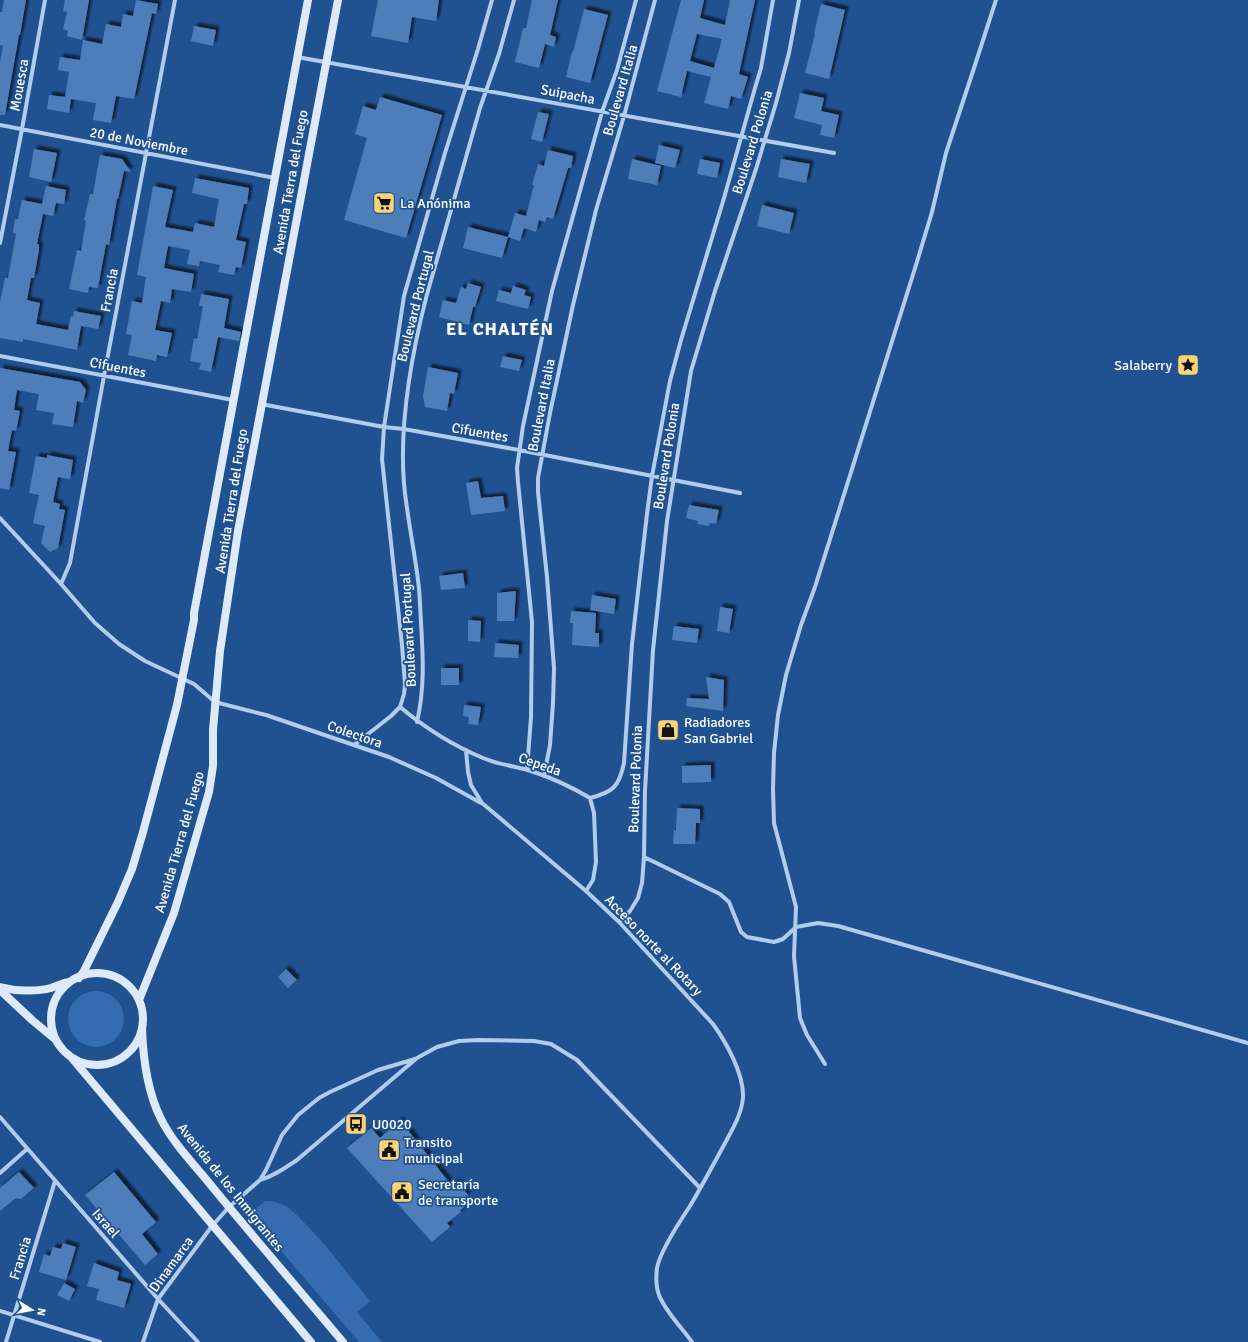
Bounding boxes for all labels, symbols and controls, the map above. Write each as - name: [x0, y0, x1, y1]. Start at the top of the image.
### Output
- street label: Boulevard Italia: [599, 43, 642, 138]
- street label: Mouesca: [7, 57, 32, 113]
- street label: Suipacha: [539, 81, 597, 108]
- street label: Boulevard Polonia: [729, 88, 776, 196]
- street label: Avenida Tierra del Fuego: [269, 108, 312, 256]
- street label: 20 de Noviembre: [88, 124, 190, 159]
- supermarket icon: La Anónima: [371, 190, 397, 216]
- place label: La Anónima: [400, 195, 471, 212]
- street label: Boulevard Portugal: [393, 248, 438, 364]
- street label: Francia: [97, 267, 122, 314]
- district label: EL CHALTÉN: [446, 318, 554, 340]
- place icon: Salaberry: [1175, 352, 1201, 378]
- street label: Cifuentes: [88, 354, 148, 381]
- street label: Boulevard Italia: [524, 357, 559, 453]
- place label: Salaberry: [1114, 357, 1172, 374]
- street label: Boulevard Polonia: [650, 402, 683, 511]
- street label: Cifuentes: [450, 419, 509, 446]
- street label: Avenida Tierra del Fuego: [212, 427, 251, 575]
- street label: Boulevard Portugal: [397, 572, 420, 688]
- place label: Radiadores San Gabriel: [684, 714, 753, 747]
- street label: Colectora: [325, 717, 385, 752]
- shop icon: Radiadores San Gabriel: [655, 717, 681, 743]
- street label: Boulevard Polonia: [625, 725, 646, 833]
- street label: Cepeda: [516, 749, 564, 780]
- street label: Avenida Tierra del Fuego: [151, 769, 208, 915]
- street label: Acceso norte al Rotary: [601, 891, 707, 1000]
- bus stop icon: U0020: [343, 1111, 369, 1137]
- place label: U0020: [372, 1116, 412, 1133]
- street label: Avenida de los Inmigrantes: [174, 1120, 288, 1255]
- place label: Transito municipal: [404, 1134, 463, 1167]
- public building icon: Transito municipal: [376, 1137, 402, 1163]
- place label: Secretaría de transporte: [418, 1176, 498, 1209]
- public building icon: Secretaría de transporte: [389, 1179, 415, 1205]
- street label: Israel: [88, 1205, 123, 1242]
- street label: Dinamarca: [146, 1233, 197, 1295]
- street label: Francia: [6, 1234, 35, 1282]
- north arrow: [12, 1290, 52, 1330]
- text: N: [34, 1307, 48, 1317]

